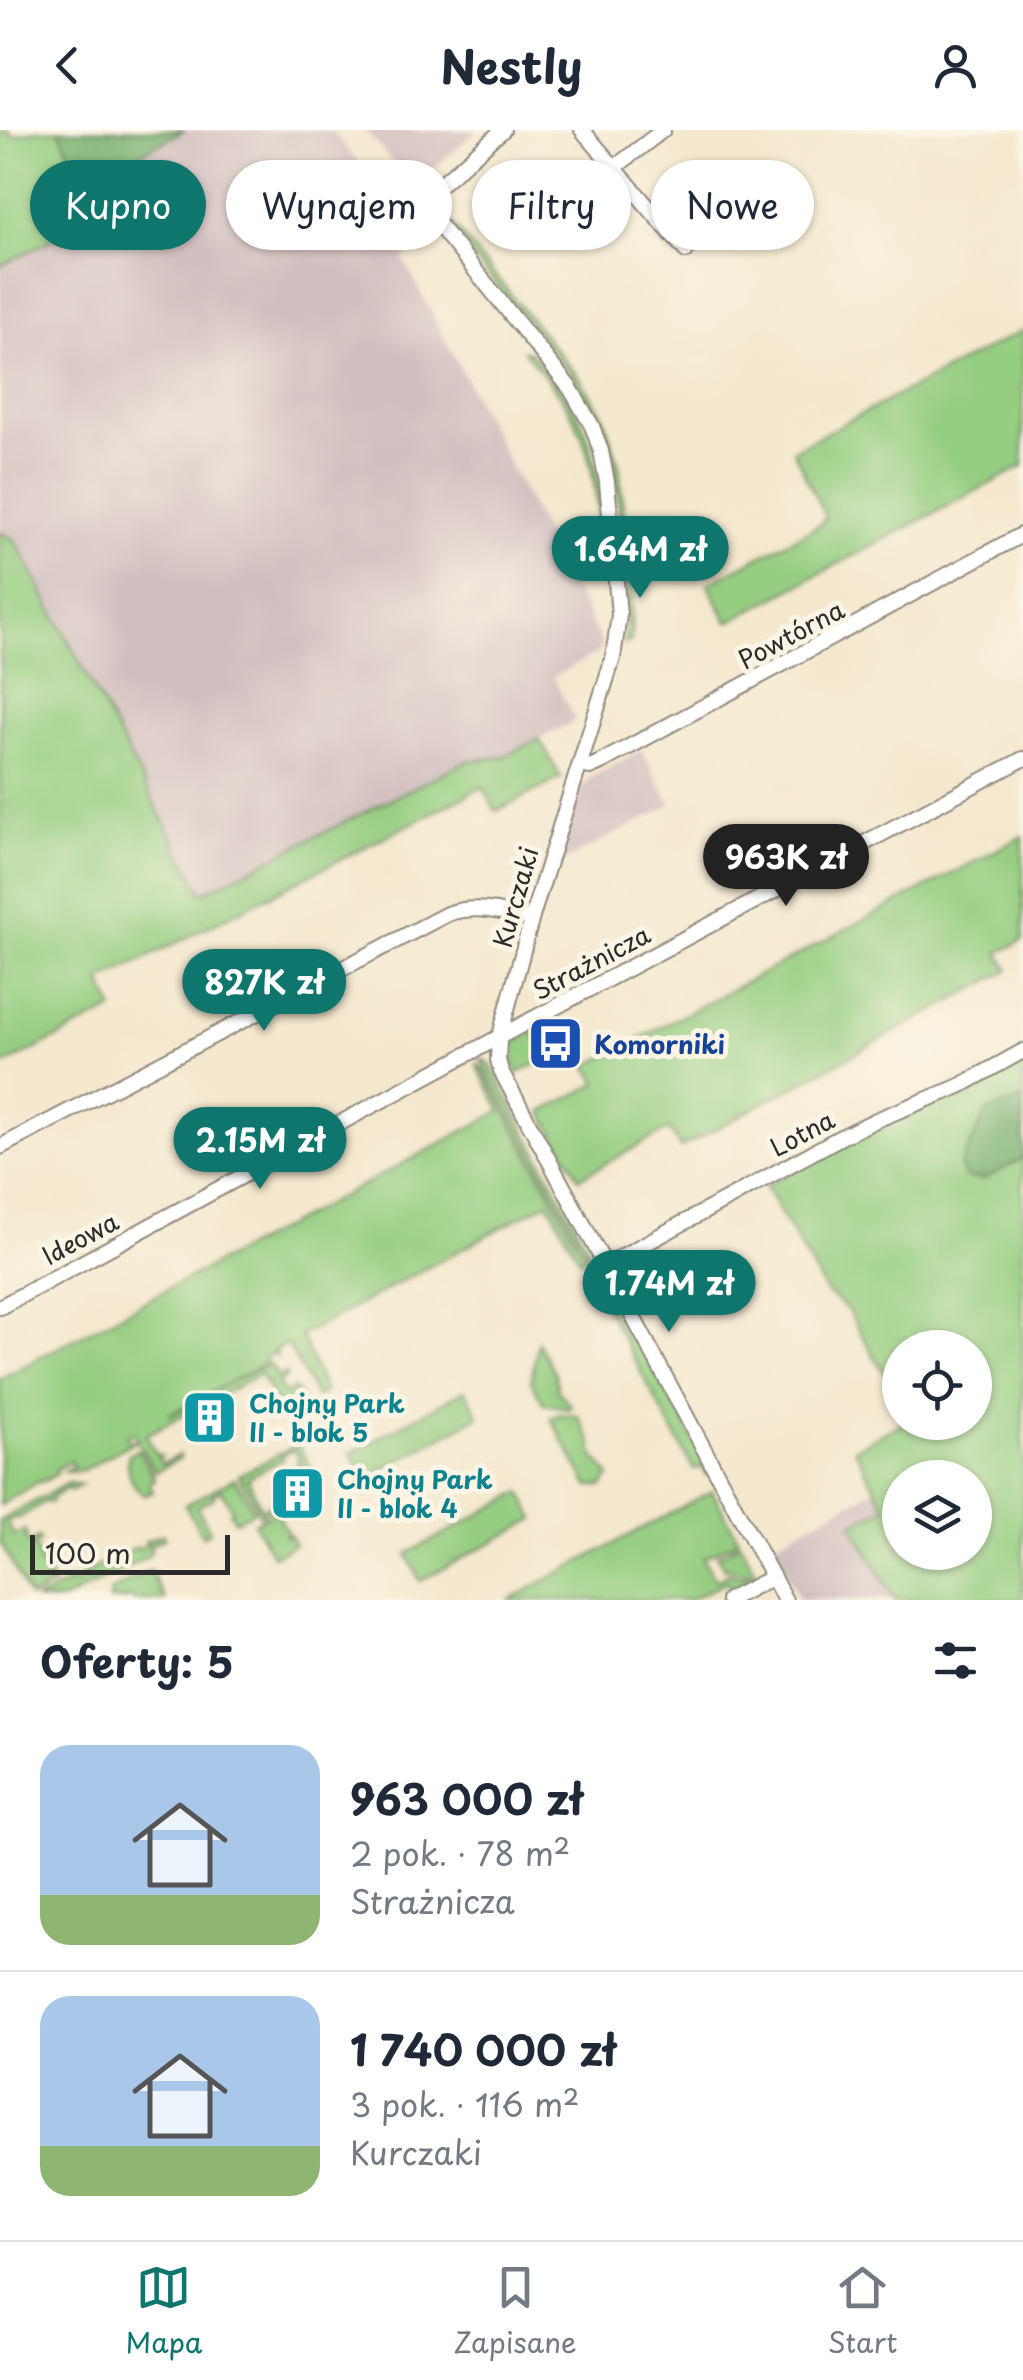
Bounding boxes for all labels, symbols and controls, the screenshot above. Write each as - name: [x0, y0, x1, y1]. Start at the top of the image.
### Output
- text: Nestly: [441, 31, 582, 99]
- icon: back: [40, 38, 95, 93]
- icon: person: [928, 38, 983, 93]
- chip: Kupno: [30, 160, 206, 250]
- chip: Wynajem: [226, 160, 452, 250]
- chip: Filtry: [472, 160, 631, 250]
- chip: Nowe: [651, 160, 814, 250]
- pin: 1.64M zł: [537, 516, 743, 601]
- text: 1.64M zł: [574, 524, 706, 572]
- street label: Powtórna: [731, 590, 851, 678]
- pin: 963K zł: [694, 824, 878, 909]
- text: 963K zł: [725, 832, 847, 880]
- street label: Kurczaki: [483, 842, 547, 952]
- street label: Strażnicza: [525, 915, 657, 1009]
- pin: 827K zł: [172, 949, 356, 1034]
- text: 827K zł: [204, 957, 324, 1005]
- bus stop icon: Komorniki: [525, 1014, 585, 1074]
- place label: Komorniki: [594, 1025, 725, 1063]
- street label: Lotna: [763, 1100, 841, 1166]
- pin: 2.15M zł: [157, 1107, 363, 1192]
- text: 2.15M zł: [196, 1115, 324, 1163]
- street label: Ideowa: [35, 1202, 125, 1274]
- pin: 1.74M zł: [566, 1250, 772, 1335]
- text: 1.74M zł: [605, 1258, 733, 1306]
- map controls: [882, 1330, 992, 1570]
- button: locate: [882, 1330, 992, 1440]
- place label: Chojny Park II - blok 5: [249, 1384, 405, 1451]
- building icon: Chojny Park II - blok 5: [180, 1387, 240, 1447]
- place label: Chojny Park II - blok 4: [337, 1460, 493, 1527]
- button: layers: [882, 1460, 992, 1570]
- building icon: Chojny Park II - blok 4: [268, 1463, 328, 1523]
- scale bar: [30, 1530, 230, 1574]
- text: 100 m: [45, 1531, 131, 1574]
- text: Oferty: 5: [40, 1629, 234, 1692]
- icon: filters: [928, 1633, 983, 1688]
- text: 963 000 zł: [350, 1766, 582, 1829]
- icon: home: [120, 1785, 240, 1905]
- text: 2 pok. · 78 m²: [350, 1829, 570, 1877]
- text: Strażnicza: [350, 1877, 515, 1925]
- text: 1 740 000 zł: [350, 2017, 616, 2080]
- icon: home: [120, 2036, 240, 2156]
- text: 3 pok. · 116 m²: [350, 2080, 580, 2128]
- text: Kurczaki: [350, 2128, 482, 2176]
- tab: Mapa: [125, 2260, 203, 2363]
- tab: Zapisane: [453, 2260, 577, 2363]
- tab: Start: [828, 2260, 898, 2363]

